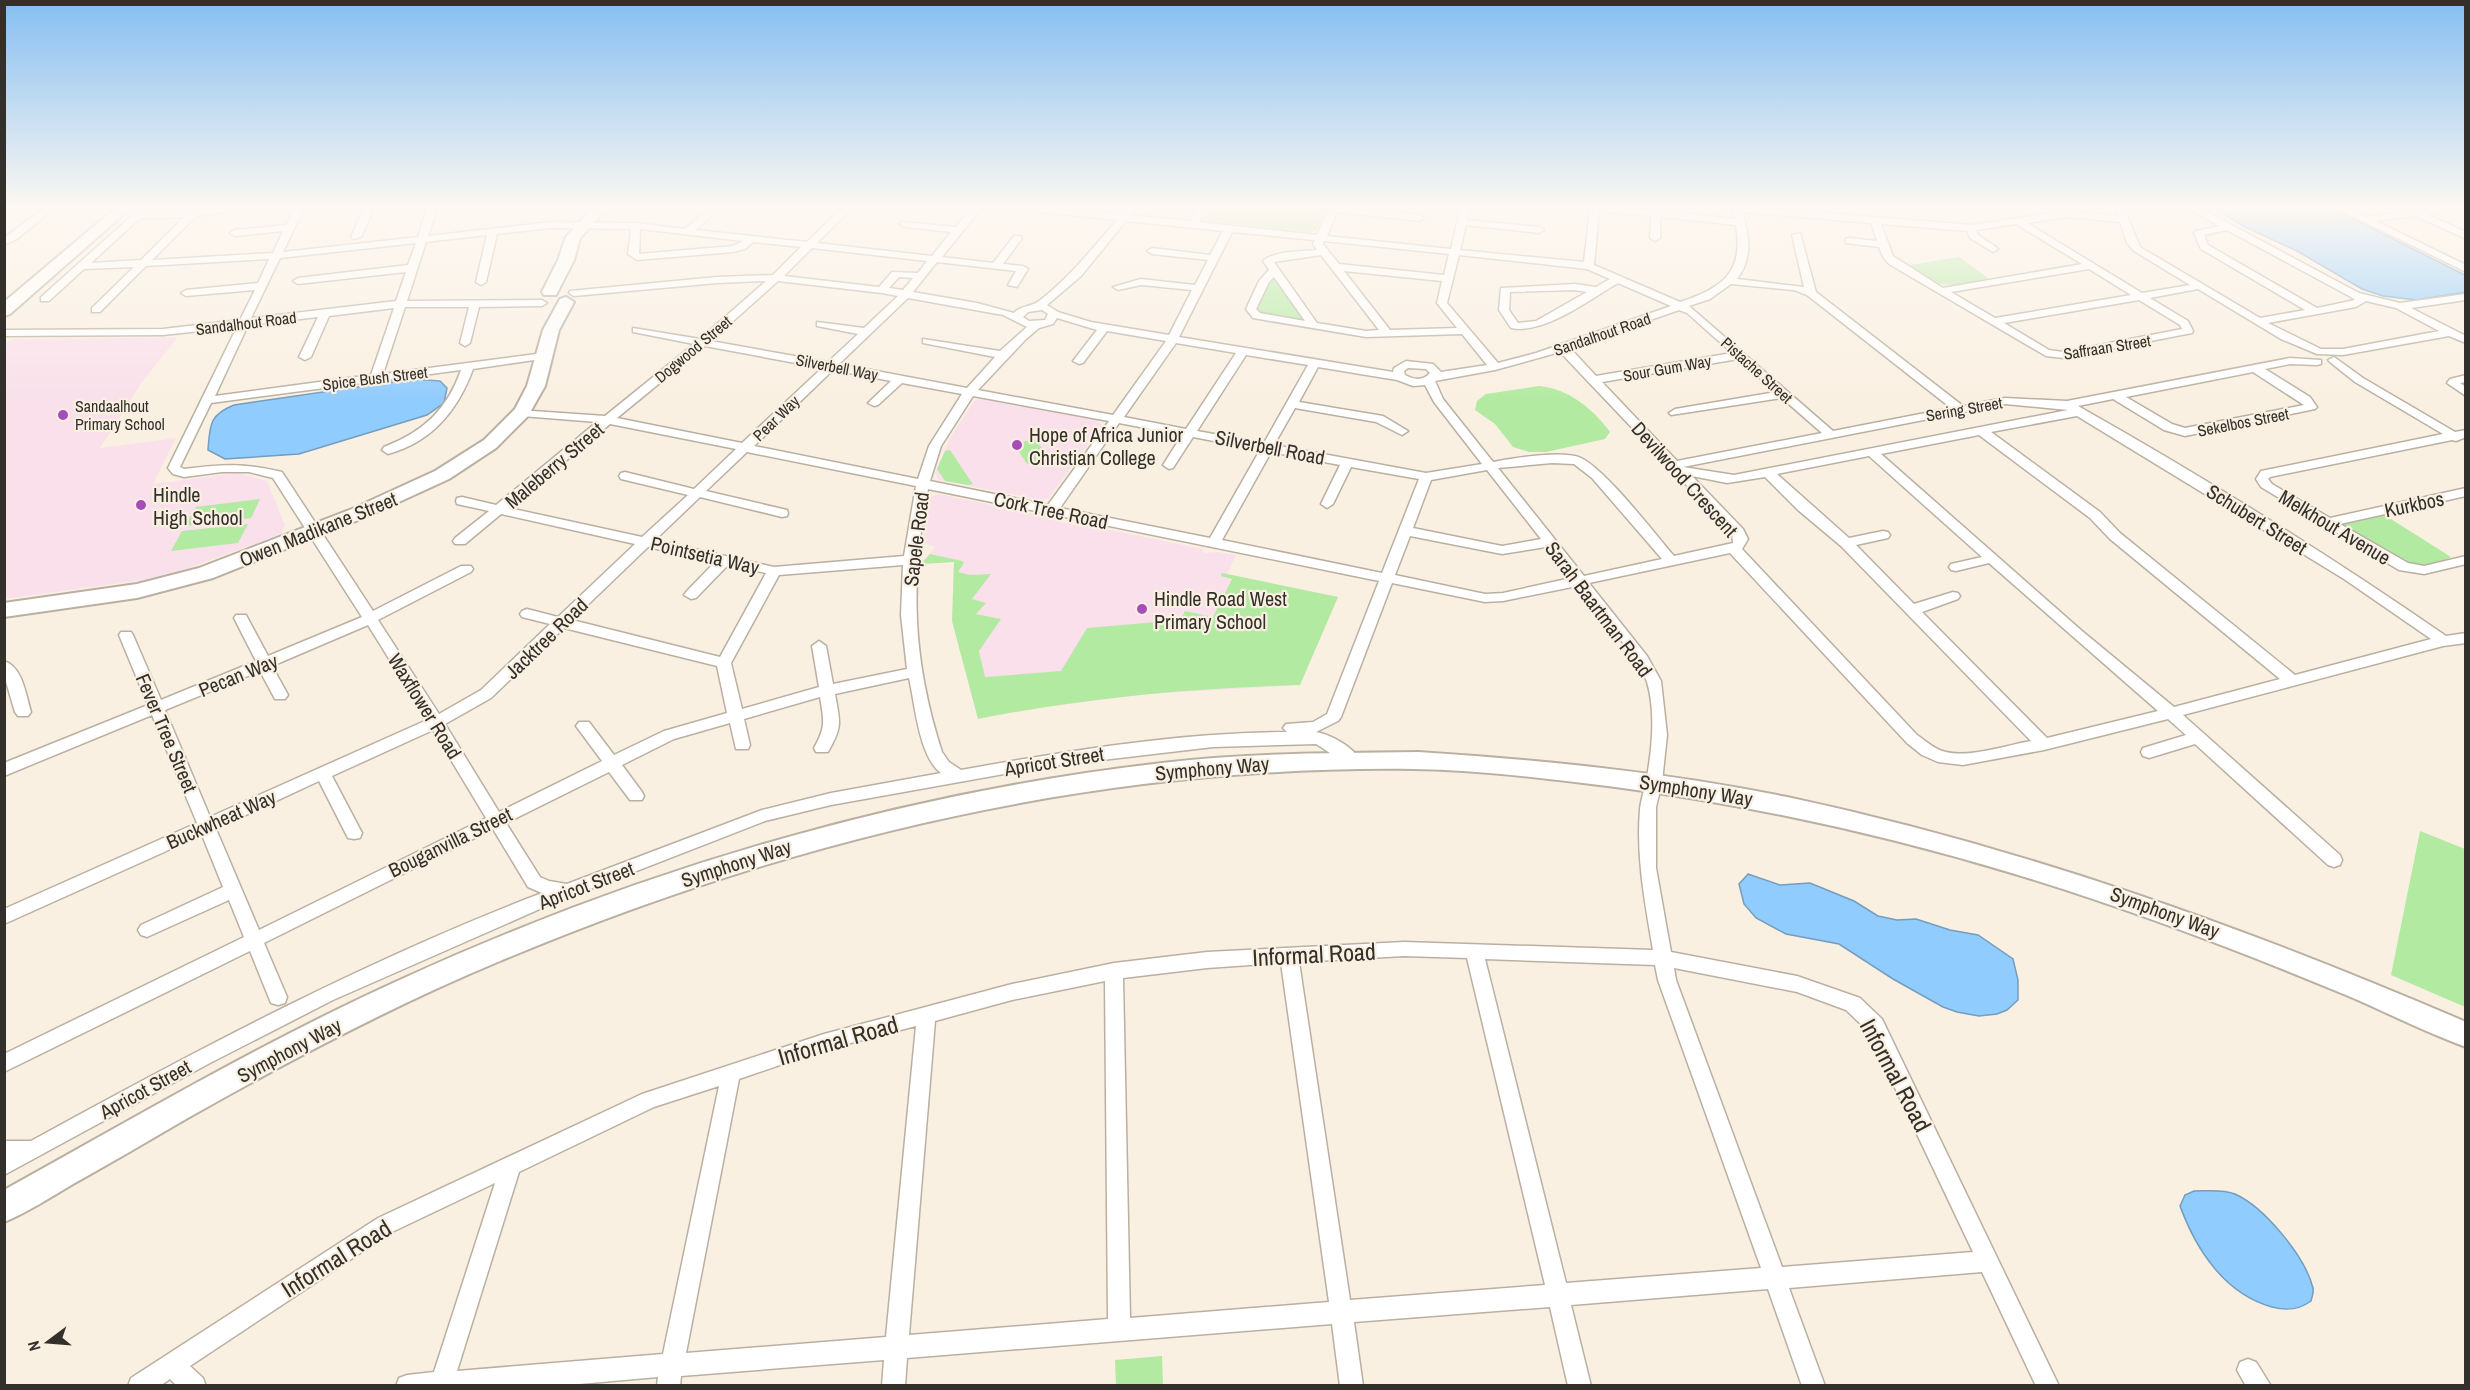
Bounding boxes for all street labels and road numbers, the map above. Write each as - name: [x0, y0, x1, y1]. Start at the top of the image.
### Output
- street label: Sandalhout Road: [194, 306, 298, 340]
- street label: Sandalhout Road: [1550, 307, 1654, 361]
- street label: Dogwood Street: [650, 310, 736, 388]
- street label: Saffraan Street: [2062, 329, 2153, 365]
- street label: Pistache Street: [1716, 332, 1798, 408]
- street label: Silverbell Way: [794, 348, 880, 386]
- street label: Sour Gum Way: [1621, 349, 1713, 387]
- street label: Spice Bush Street: [321, 361, 429, 395]
- street label: Pear Way: [748, 390, 805, 446]
- street label: Sering Street: [1924, 391, 2004, 427]
- street label: Sekelbos Street: [2195, 402, 2291, 442]
- street label: Maleberry Street: [499, 415, 609, 514]
- street label: Devilwood Crescent: [1626, 415, 1744, 543]
- street label: Silverbell Road: [1213, 423, 1327, 471]
- street label: Schubert Street: [2202, 477, 2313, 561]
- street label: Melkhout Avenue: [2274, 483, 2396, 571]
- street label: Owen Madikane Street: [235, 485, 401, 573]
- street label: Cork Tree Road: [992, 485, 1110, 535]
- street label: Kurkbos: [2382, 485, 2446, 523]
- street label: Sapele Road: [897, 490, 935, 588]
- street label: Pointsetia Way: [648, 529, 763, 581]
- street label: Sarah Baartman Road: [1539, 536, 1659, 682]
- street label: Jacktree Road: [499, 592, 593, 684]
- street label: Pecan Way: [194, 647, 282, 703]
- street label: Waxflower Road: [382, 648, 468, 764]
- street label: Fever Tree Street: [130, 669, 204, 797]
- street label: Apricot Street: [1001, 740, 1106, 782]
- street label: Symphony Way: [1154, 750, 1271, 786]
- street label: Symphony Way: [1637, 768, 1755, 812]
- street label: Buckwheat Way: [162, 783, 281, 855]
- street label: Bouganvilla Street: [384, 800, 517, 884]
- street label: Symphony Way: [677, 832, 795, 893]
- street label: Apricot Street: [533, 854, 638, 916]
- street label: Symphony Way: [2107, 880, 2224, 944]
- street label: Informal Road: [1251, 935, 1377, 973]
- street label: Informal Road: [774, 1008, 902, 1072]
- street label: Symphony Way: [232, 1011, 346, 1089]
- street label: Informal Road: [1853, 1013, 1939, 1137]
- street label: Apricot Street: [94, 1053, 196, 1126]
- street label: Informal Road: [275, 1212, 397, 1304]

